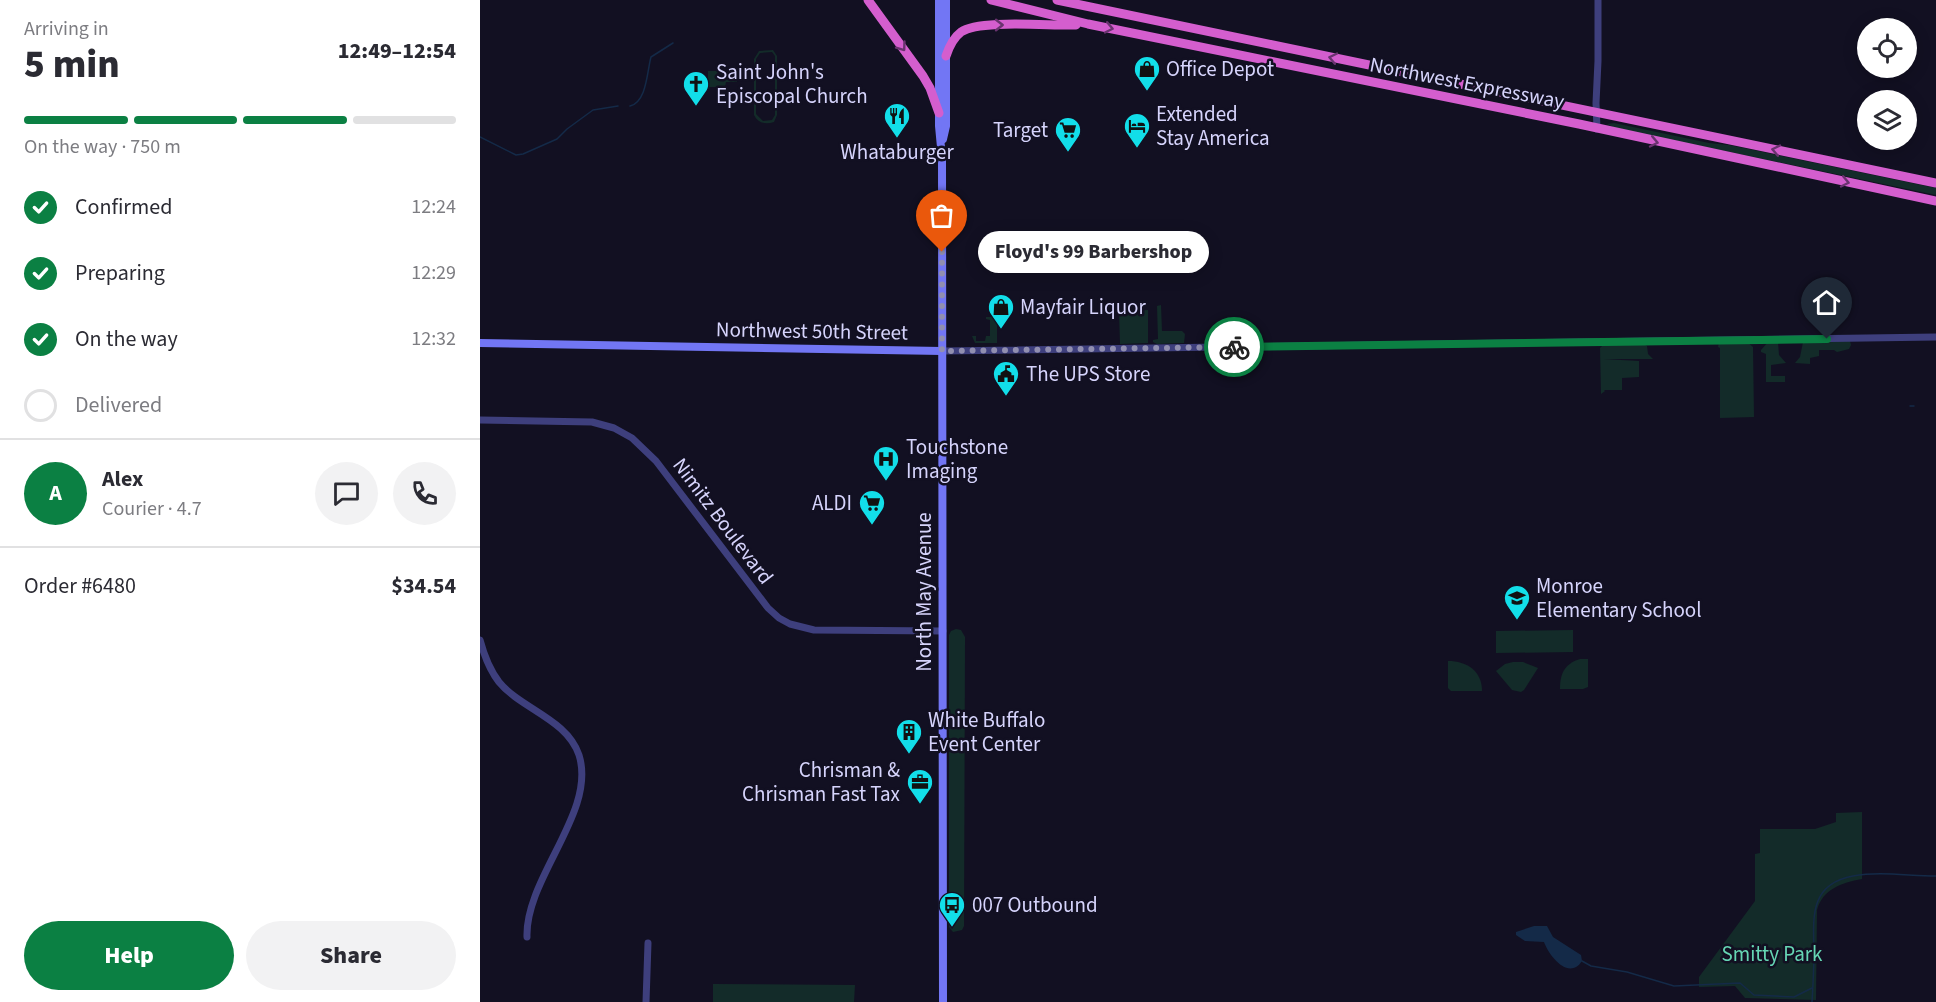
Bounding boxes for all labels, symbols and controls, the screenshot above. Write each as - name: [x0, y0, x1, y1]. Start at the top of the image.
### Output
- text: Arriving in: [24, 15, 109, 43]
- map controls: [1857, 18, 1917, 150]
- button: locate: [1857, 18, 1917, 78]
- one-way arrow: [995, 19, 1004, 32]
- one-way arrow: [1104, 21, 1114, 34]
- text: 12:49–12:54: [338, 35, 456, 67]
- text: 5 min: [24, 37, 120, 93]
- one-way arrow: [895, 40, 906, 51]
- street label: Northwest Expressway: [1367, 49, 1567, 117]
- one-way arrow: [1329, 52, 1339, 65]
- shop icon: Office Depot: [1132, 54, 1162, 92]
- place label: Office Depot: [1166, 54, 1274, 84]
- place label: Saint John's Episcopal Church: [716, 57, 868, 111]
- church icon: Saint John's Episcopal Church: [681, 69, 711, 107]
- button: layers: [1857, 90, 1917, 150]
- place label: Extended Stay America: [1156, 99, 1270, 153]
- restaurant icon: Whataburger: [882, 101, 912, 139]
- hotel icon: Extended Stay America: [1122, 111, 1152, 149]
- place label: Target: [993, 115, 1048, 145]
- supermarket icon: Target: [1053, 115, 1083, 153]
- text: On the way · 750 m: [24, 133, 181, 161]
- one-way arrow: [1649, 134, 1659, 147]
- place label: Whataburger: [840, 137, 954, 167]
- one-way arrow: [1771, 144, 1781, 157]
- one-way arrow: [1840, 174, 1850, 187]
- pin: [916, 190, 967, 252]
- icon: check: [24, 191, 57, 224]
- text: Confirmed: [75, 191, 172, 223]
- text: 12:24: [411, 193, 456, 221]
- icon: bag: [925, 199, 958, 232]
- callout: Floyd's 99 Barbershop: [978, 231, 1209, 273]
- text: Floyd's 99 Barbershop: [995, 238, 1192, 266]
- icon: check: [24, 257, 57, 290]
- text: Preparing: [75, 257, 165, 289]
- text: 12:29: [411, 259, 456, 287]
- pin: [1801, 277, 1852, 339]
- icon: home: [1810, 286, 1843, 319]
- shop icon: Mayfair Liquor: [986, 292, 1016, 330]
- place label: Mayfair Liquor: [1020, 292, 1146, 322]
- street label: Northwest 50th Street: [716, 314, 908, 348]
- courier: [1204, 317, 1264, 377]
- icon: check: [24, 323, 57, 356]
- text: On the way: [75, 323, 178, 355]
- text: 12:32: [411, 325, 456, 353]
- icon: bike: [1218, 331, 1251, 364]
- public building icon: The UPS Store: [991, 359, 1021, 397]
- place label: The UPS Store: [1026, 359, 1150, 389]
- text: Delivered: [75, 389, 162, 421]
- place label: Touchstone Imaging: [906, 432, 1008, 486]
- hospital icon: Touchstone Imaging: [871, 444, 901, 482]
- street label: Nimitz Boulevard: [665, 452, 781, 590]
- button: chat: [315, 462, 378, 525]
- button: phone: [393, 462, 456, 525]
- text: Alex: [102, 463, 143, 495]
- text: A: [49, 477, 62, 509]
- place label: ALDI: [812, 488, 852, 518]
- supermarket icon: ALDI: [857, 488, 887, 526]
- text: Courier · 4.7: [102, 495, 202, 523]
- street label: North May Avenue: [909, 512, 939, 672]
- text: Order #6480: [24, 570, 136, 602]
- text: $34.54: [391, 570, 456, 602]
- place label: Monroe Elementary School: [1536, 571, 1702, 625]
- school or university icon: Monroe Elementary School: [1502, 583, 1532, 621]
- place label: White Buffalo Event Center: [928, 705, 1045, 759]
- building icon: White Buffalo Event Center: [894, 717, 924, 755]
- place label: Chrisman & Chrisman Fast Tax: [742, 755, 901, 809]
- office icon: Chrisman & Chrisman Fast Tax: [905, 767, 935, 805]
- bus stop icon: 007 Outbound: [937, 890, 967, 928]
- place label: 007 Outbound: [972, 890, 1098, 920]
- button: Help: [24, 921, 234, 990]
- button: Share: [246, 921, 456, 990]
- park label: Smitty Park: [1722, 939, 1823, 969]

